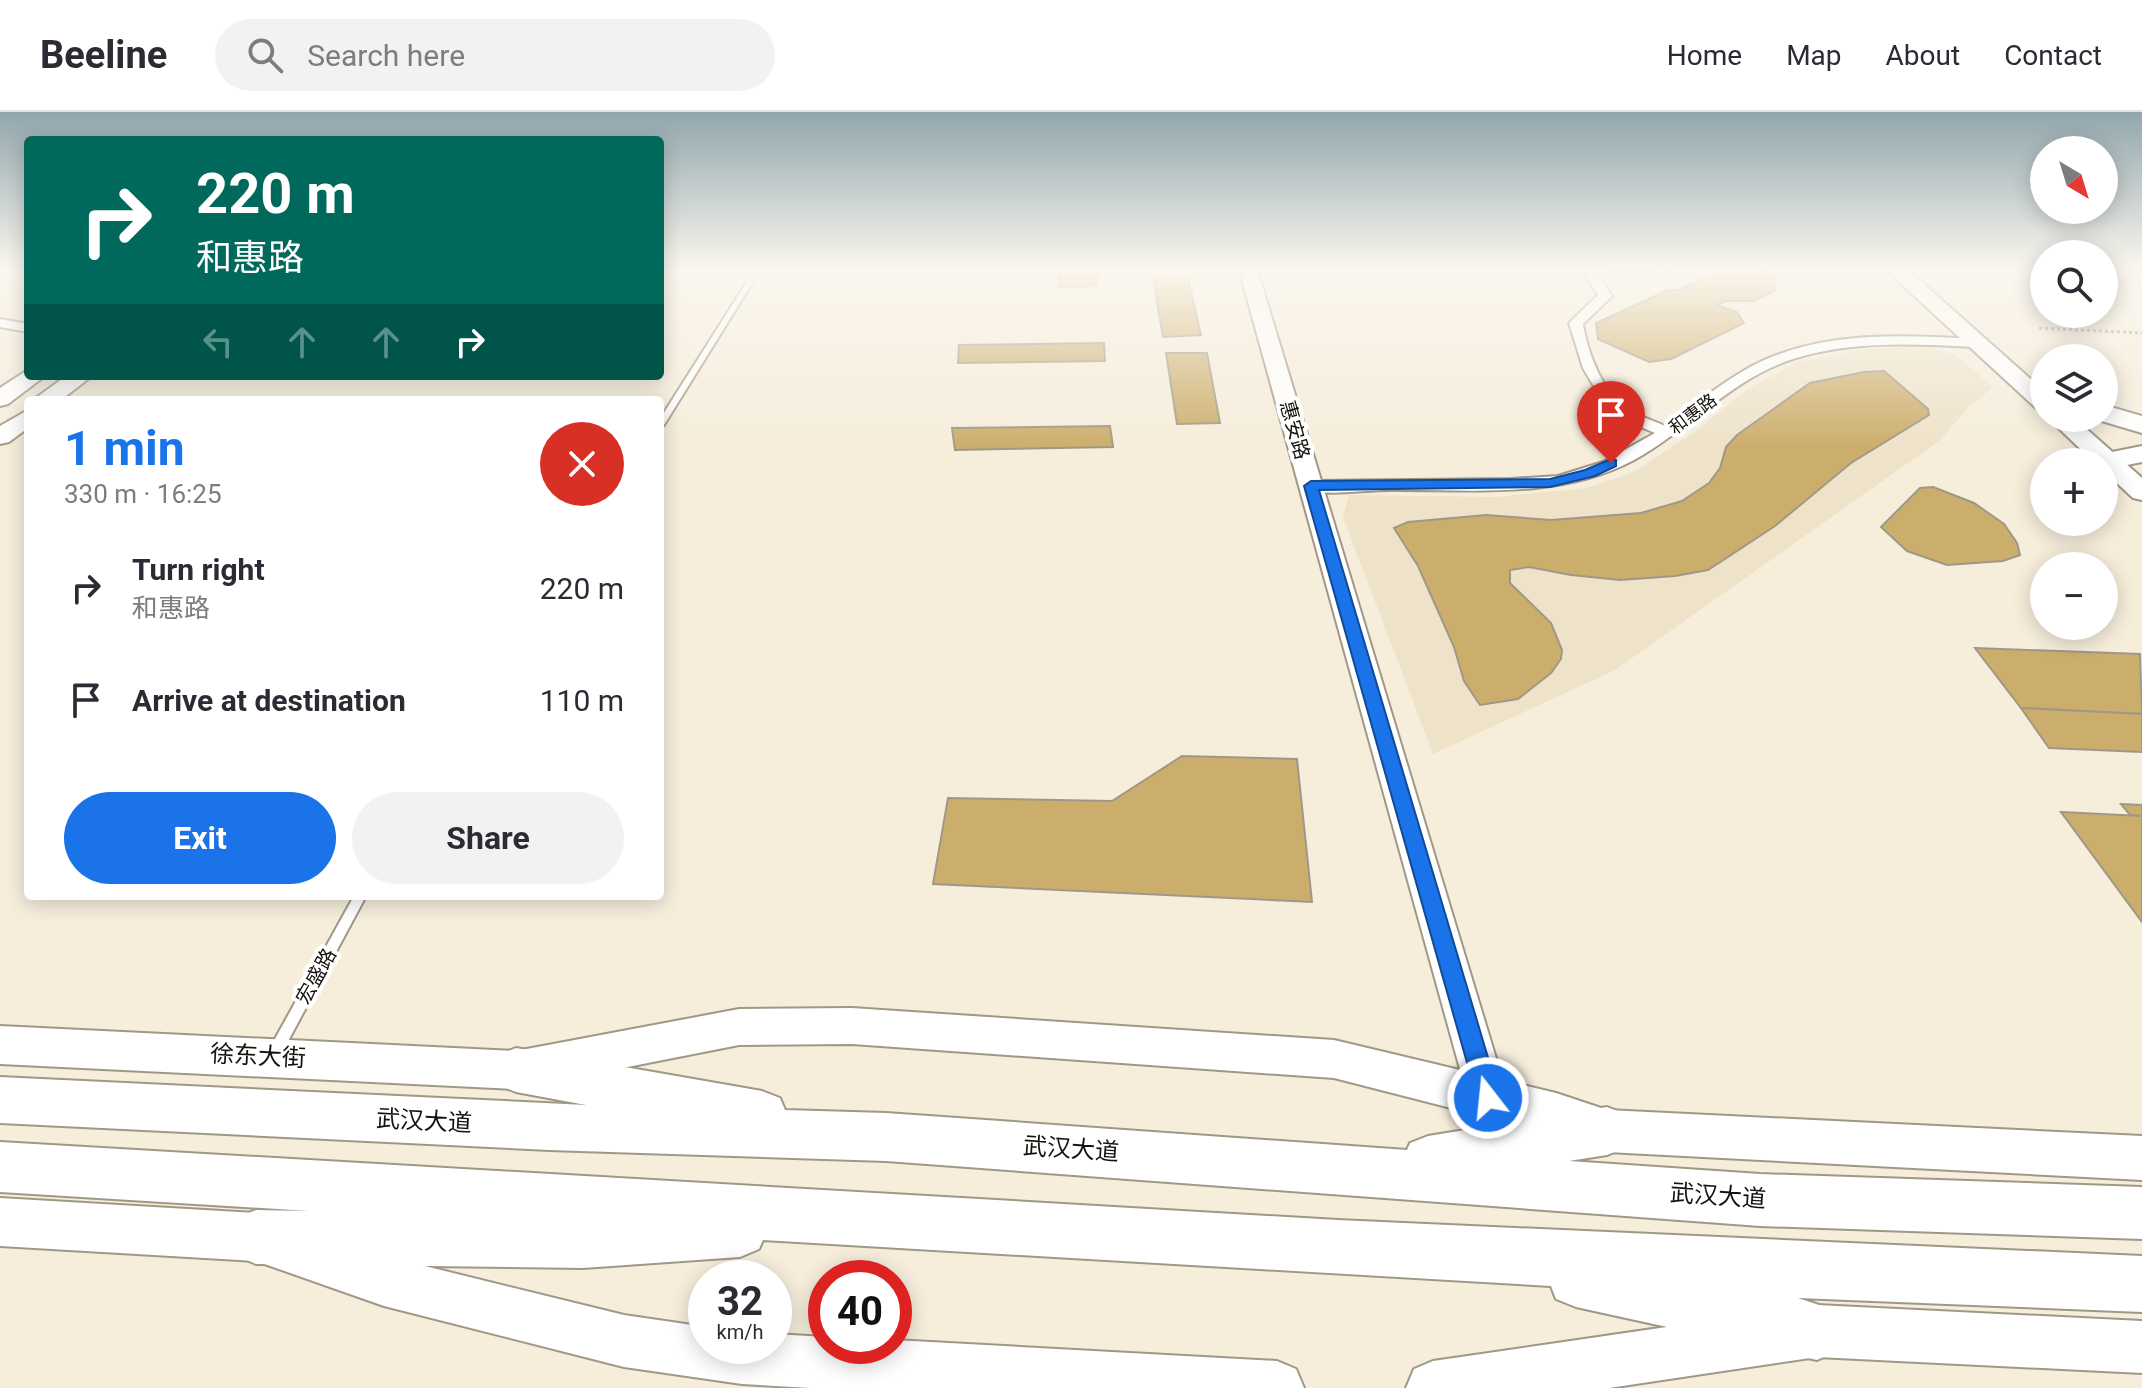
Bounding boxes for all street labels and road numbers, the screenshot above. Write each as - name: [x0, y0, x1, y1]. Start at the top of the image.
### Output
- street label: 和惠路: [1665, 389, 1721, 438]
- street label: 惠安路: [1275, 398, 1315, 462]
- street label: 宏盛路: [291, 944, 341, 1008]
- street label: 徐东大街: [209, 1040, 307, 1072]
- street label: 武汉大道: [375, 1105, 473, 1137]
- street label: 武汉大道: [1022, 1132, 1120, 1166]
- street label: 武汉大道: [1669, 1179, 1767, 1213]

